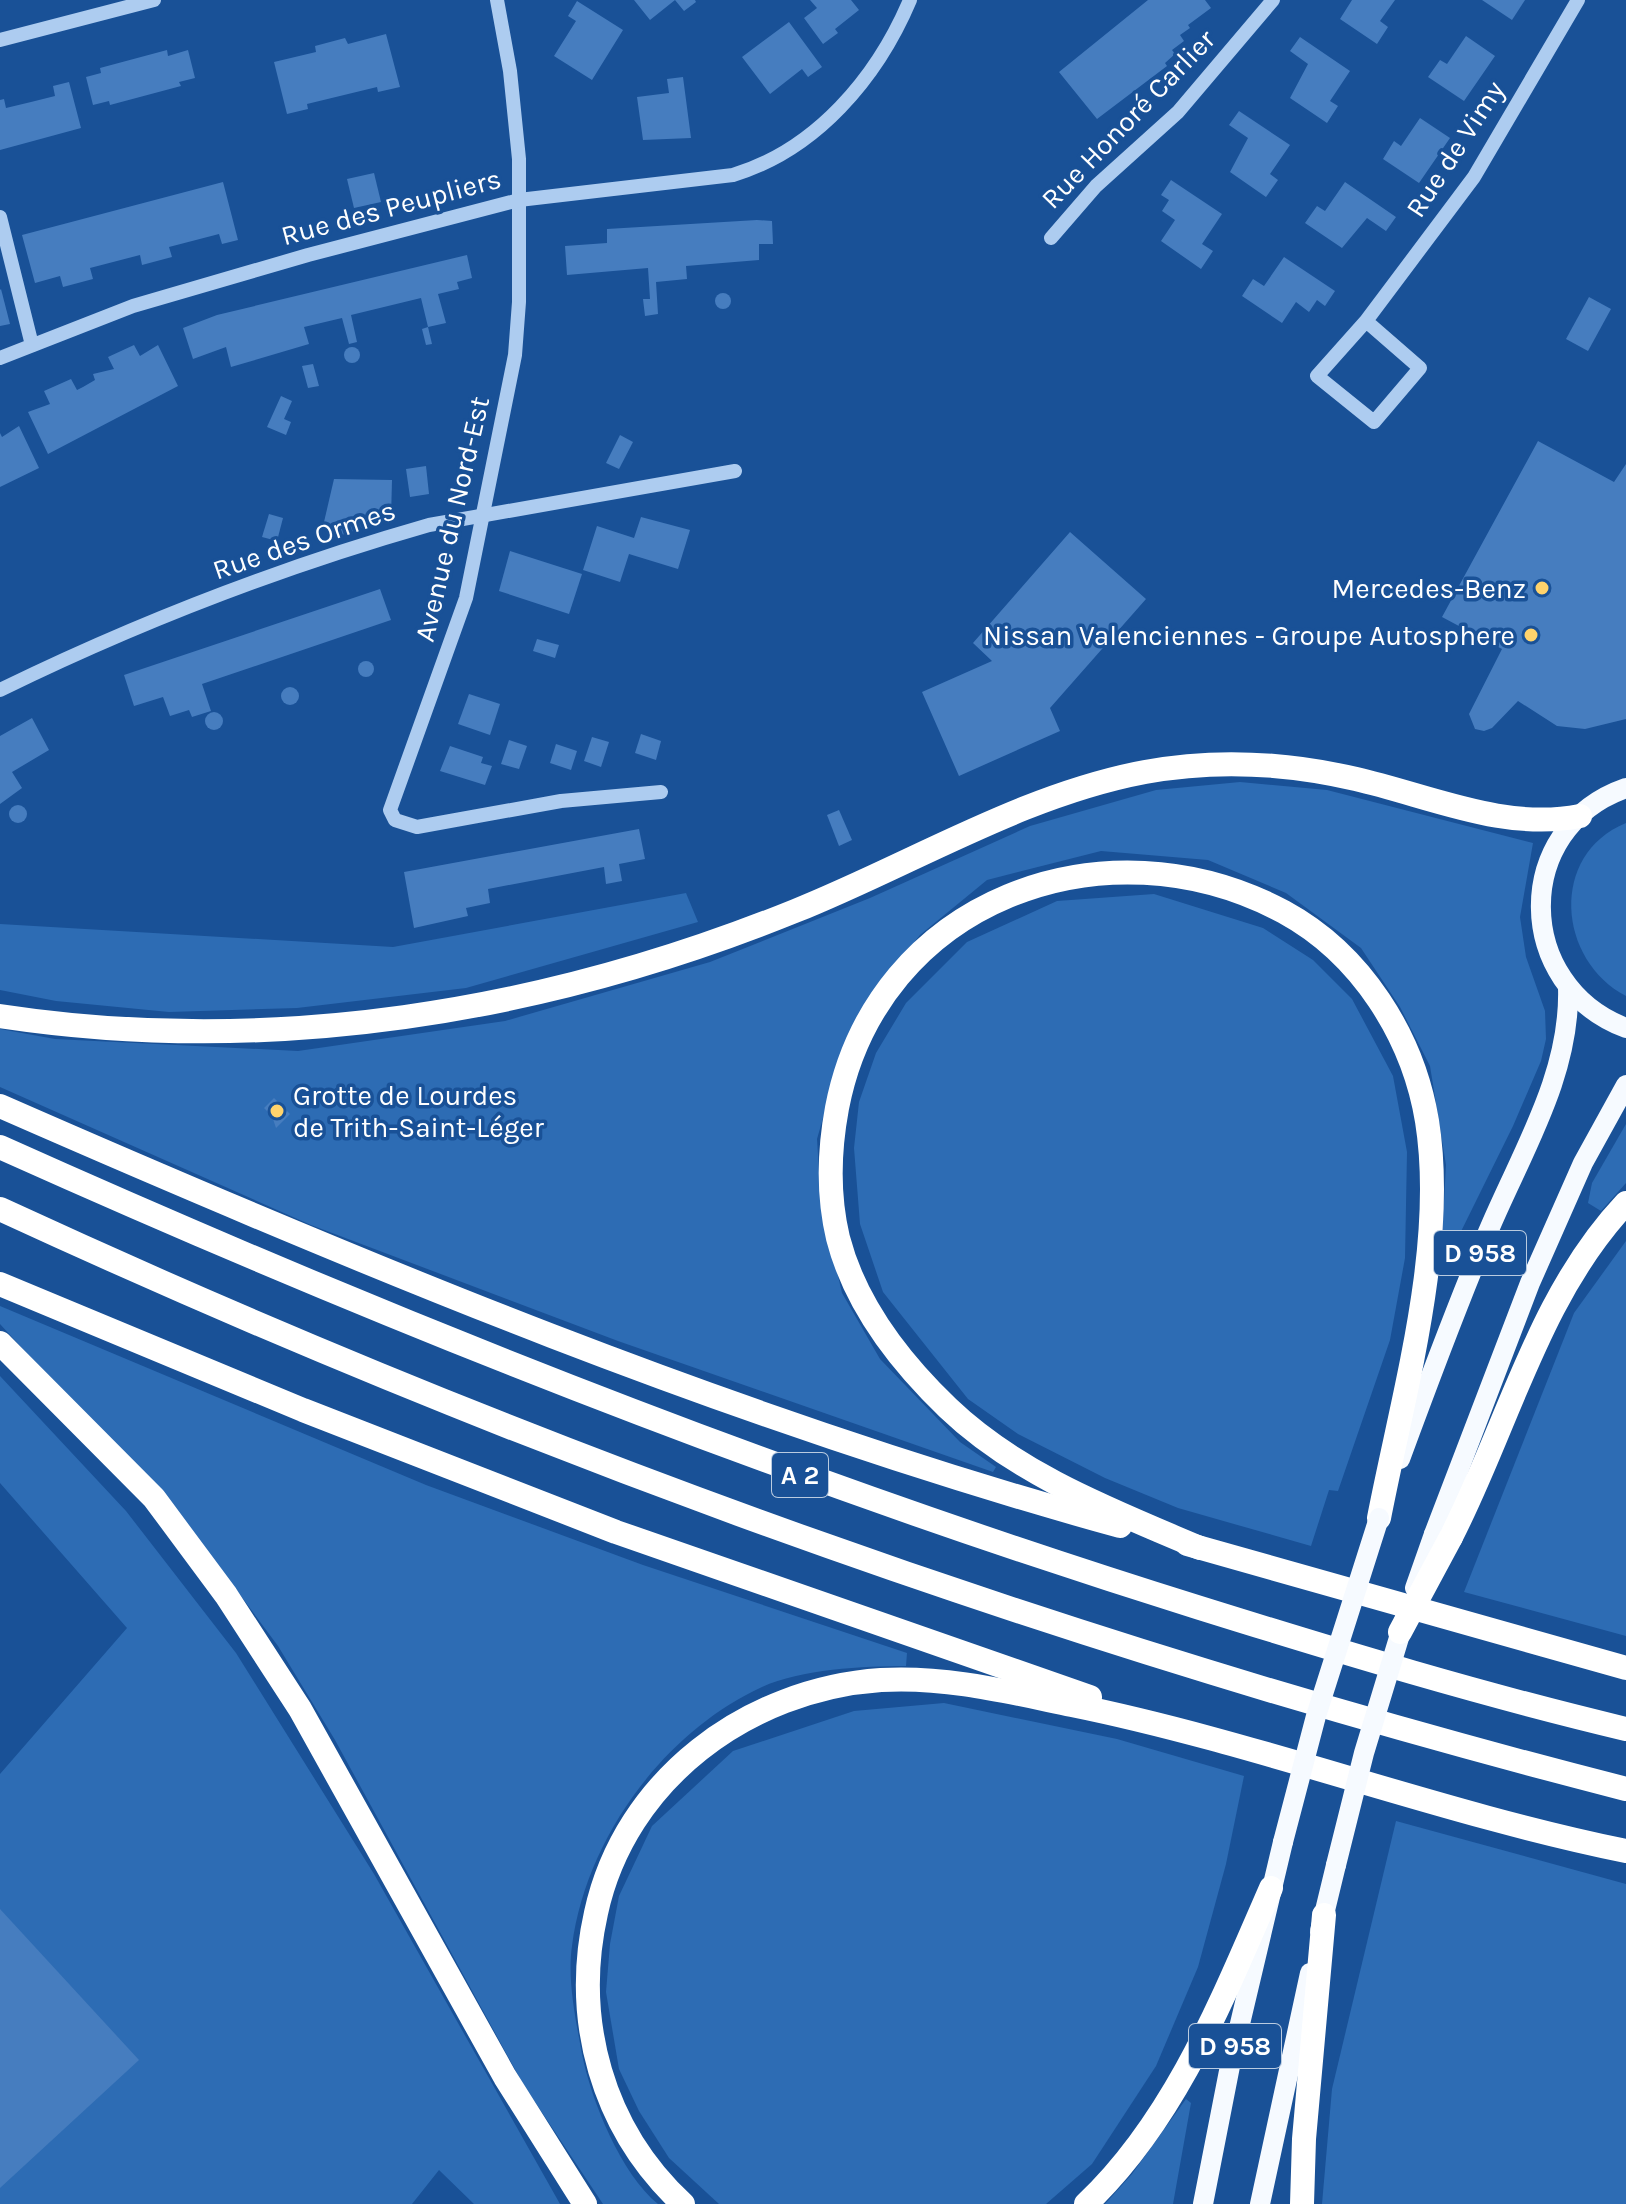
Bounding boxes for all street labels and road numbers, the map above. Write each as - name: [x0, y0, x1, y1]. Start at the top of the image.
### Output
- street label: Rue Honoré Carlier: [1034, 22, 1222, 215]
- street label: Rue de Vimy: [1399, 75, 1511, 223]
- street label: Rue des Peupliers: [278, 162, 504, 252]
- street label: Avenue du Nord-Est: [408, 393, 496, 645]
- street label: Rue des Ormes: [208, 493, 400, 587]
- road number: D 958: [1434, 1231, 1526, 1275]
- road number: A 2: [772, 1453, 828, 1497]
- road number: D 958: [1189, 2024, 1281, 2068]

